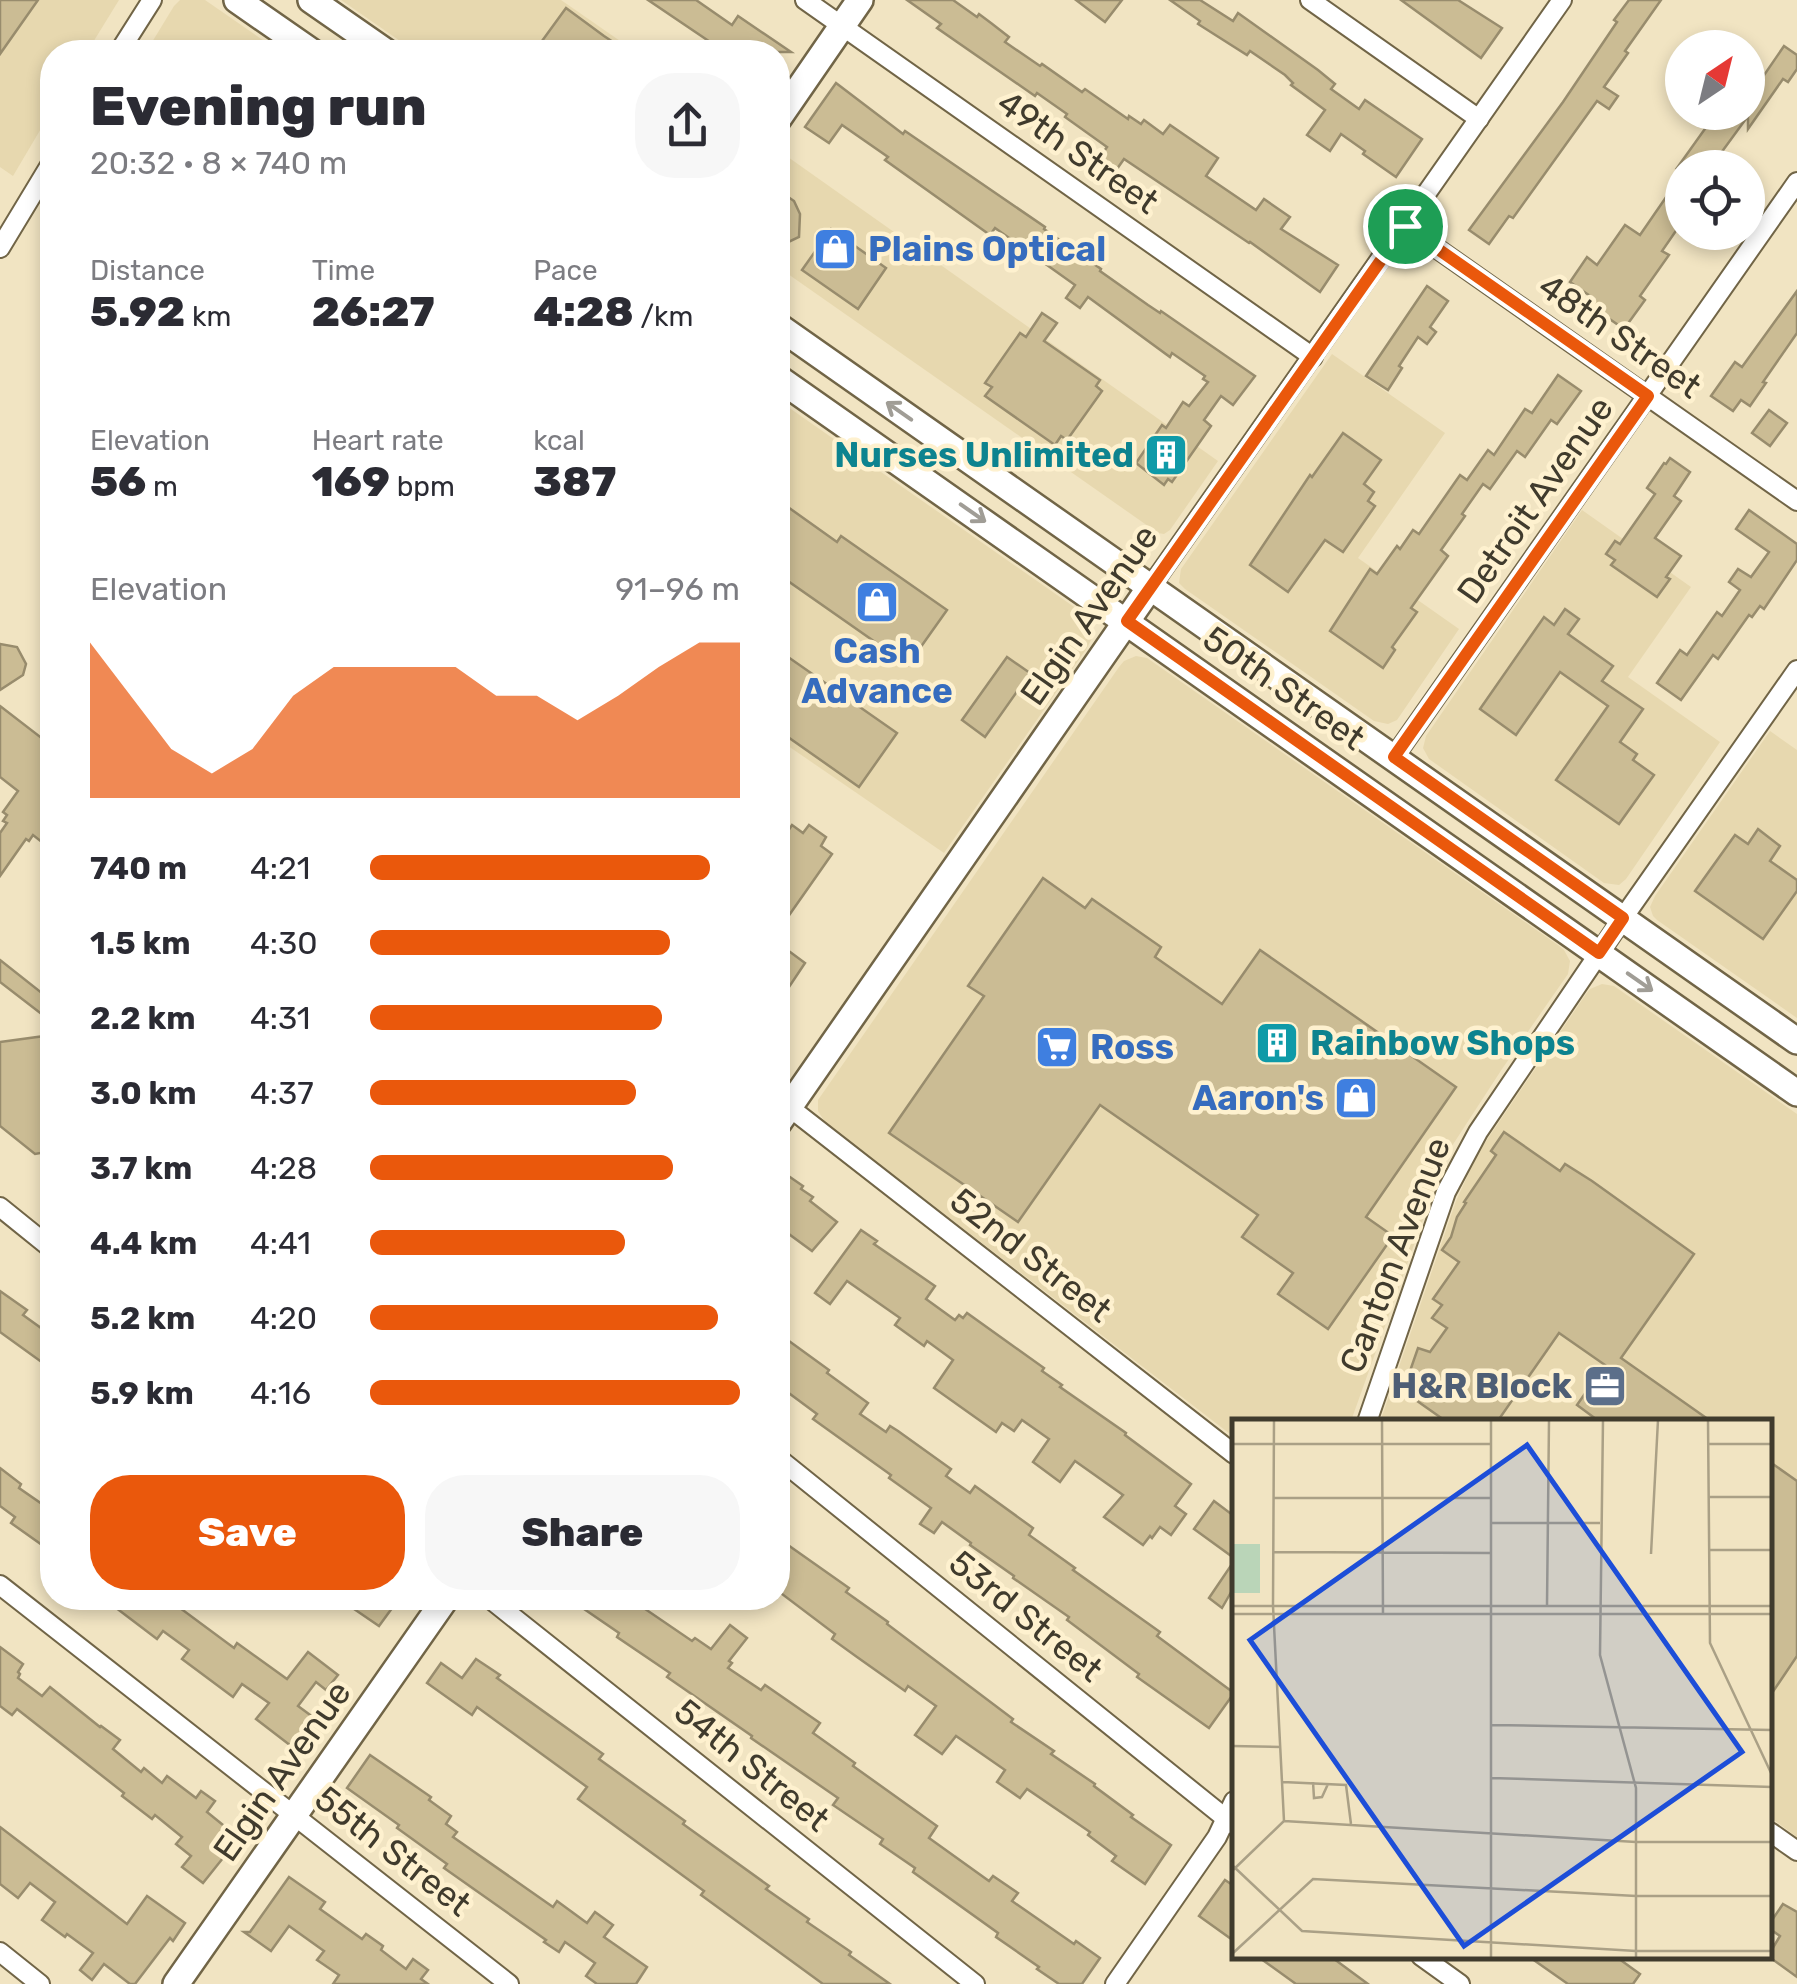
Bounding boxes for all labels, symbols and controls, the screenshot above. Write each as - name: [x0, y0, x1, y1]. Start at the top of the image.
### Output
- north arrow: [1665, 30, 1765, 130]
- map controls: [1665, 30, 1765, 250]
- button: share: [635, 73, 740, 178]
- text: Evening run: [90, 74, 427, 139]
- street label: 49th Street: [989, 81, 1167, 223]
- text: 20:32 · 8 × 740 m: [90, 144, 347, 182]
- button: locate: [1665, 150, 1765, 250]
- pin: [1363, 184, 1448, 269]
- icon: arrive: [1378, 199, 1433, 254]
- shop icon: Plains Optical: [812, 226, 858, 272]
- place label: Plains Optical: [868, 228, 1106, 270]
- text: Distance: [90, 254, 205, 287]
- text: Time: [312, 254, 375, 287]
- text: Pace: [533, 254, 598, 287]
- street label: 48th Street: [1531, 265, 1709, 407]
- text: 5.92: [90, 287, 185, 337]
- text: 26:27: [312, 287, 435, 337]
- text: 4:28: [533, 287, 634, 337]
- text: km: [185, 300, 231, 333]
- text: /km: [634, 300, 693, 333]
- street label: Detroit Avenue: [1448, 389, 1622, 611]
- one-way arrow: [885, 401, 913, 422]
- text: Elevation: [90, 424, 210, 457]
- text: Heart rate: [312, 424, 444, 457]
- text: kcal: [533, 424, 585, 457]
- building icon: Nurses Unlimited: [1143, 432, 1189, 478]
- place label: Nurses Unlimited: [834, 434, 1134, 476]
- text: 56: [90, 457, 146, 507]
- text: 169: [312, 457, 390, 507]
- text: 387: [533, 457, 616, 507]
- text: m: [146, 470, 178, 503]
- text: bpm: [390, 470, 455, 503]
- one-way arrow: [958, 502, 986, 523]
- street label: Elgin Avenue: [1011, 517, 1167, 713]
- text: Elevation: [90, 570, 227, 608]
- text: 91–96 m: [615, 570, 740, 608]
- shop icon: Cash Advance: [854, 579, 900, 625]
- street label: 50th Street: [1195, 617, 1373, 759]
- place label: Cash Advance: [801, 630, 953, 712]
- text: 740 m: [90, 849, 187, 887]
- text: 4:21: [250, 849, 311, 887]
- text: 1.5 km: [90, 924, 191, 962]
- text: 4:30: [250, 924, 318, 962]
- one-way arrow: [1625, 971, 1653, 992]
- text: 2.2 km: [90, 999, 196, 1037]
- text: 4:31: [250, 999, 310, 1037]
- building icon: Rainbow Shops: [1254, 1020, 1300, 1066]
- place label: Rainbow Shops: [1310, 1022, 1575, 1064]
- supermarket icon: Ross: [1034, 1024, 1080, 1070]
- place label: Ross: [1090, 1026, 1174, 1068]
- text: 3.0 km: [90, 1074, 197, 1112]
- text: 4:37: [250, 1074, 314, 1112]
- shop icon: Aaron's: [1333, 1075, 1379, 1121]
- place label: Aaron's: [1192, 1077, 1324, 1119]
- street label: Canton Avenue: [1331, 1131, 1459, 1379]
- text: 3.7 km: [90, 1149, 192, 1187]
- text: 4:28: [250, 1149, 317, 1187]
- street label: 52nd Street: [942, 1179, 1120, 1331]
- text: 4.4 km: [90, 1224, 197, 1262]
- text: 4:41: [250, 1224, 311, 1262]
- text: 5.2 km: [90, 1299, 195, 1337]
- text: 4:20: [250, 1299, 317, 1337]
- office icon: H&R Block: [1582, 1363, 1628, 1409]
- place label: H&R Block: [1391, 1365, 1573, 1407]
- text: 5.9 km: [90, 1374, 194, 1412]
- text: 4:16: [250, 1374, 311, 1412]
- inset map: [1232, 1419, 1772, 1959]
- button: Save: [90, 1475, 405, 1590]
- button: Share: [425, 1475, 740, 1590]
- street label: 53rd Street: [941, 1541, 1111, 1691]
- street label: Elgin Avenue: [204, 1673, 360, 1869]
- street label: 54th Street: [666, 1690, 838, 1840]
- street label: 55th Street: [307, 1777, 479, 1925]

